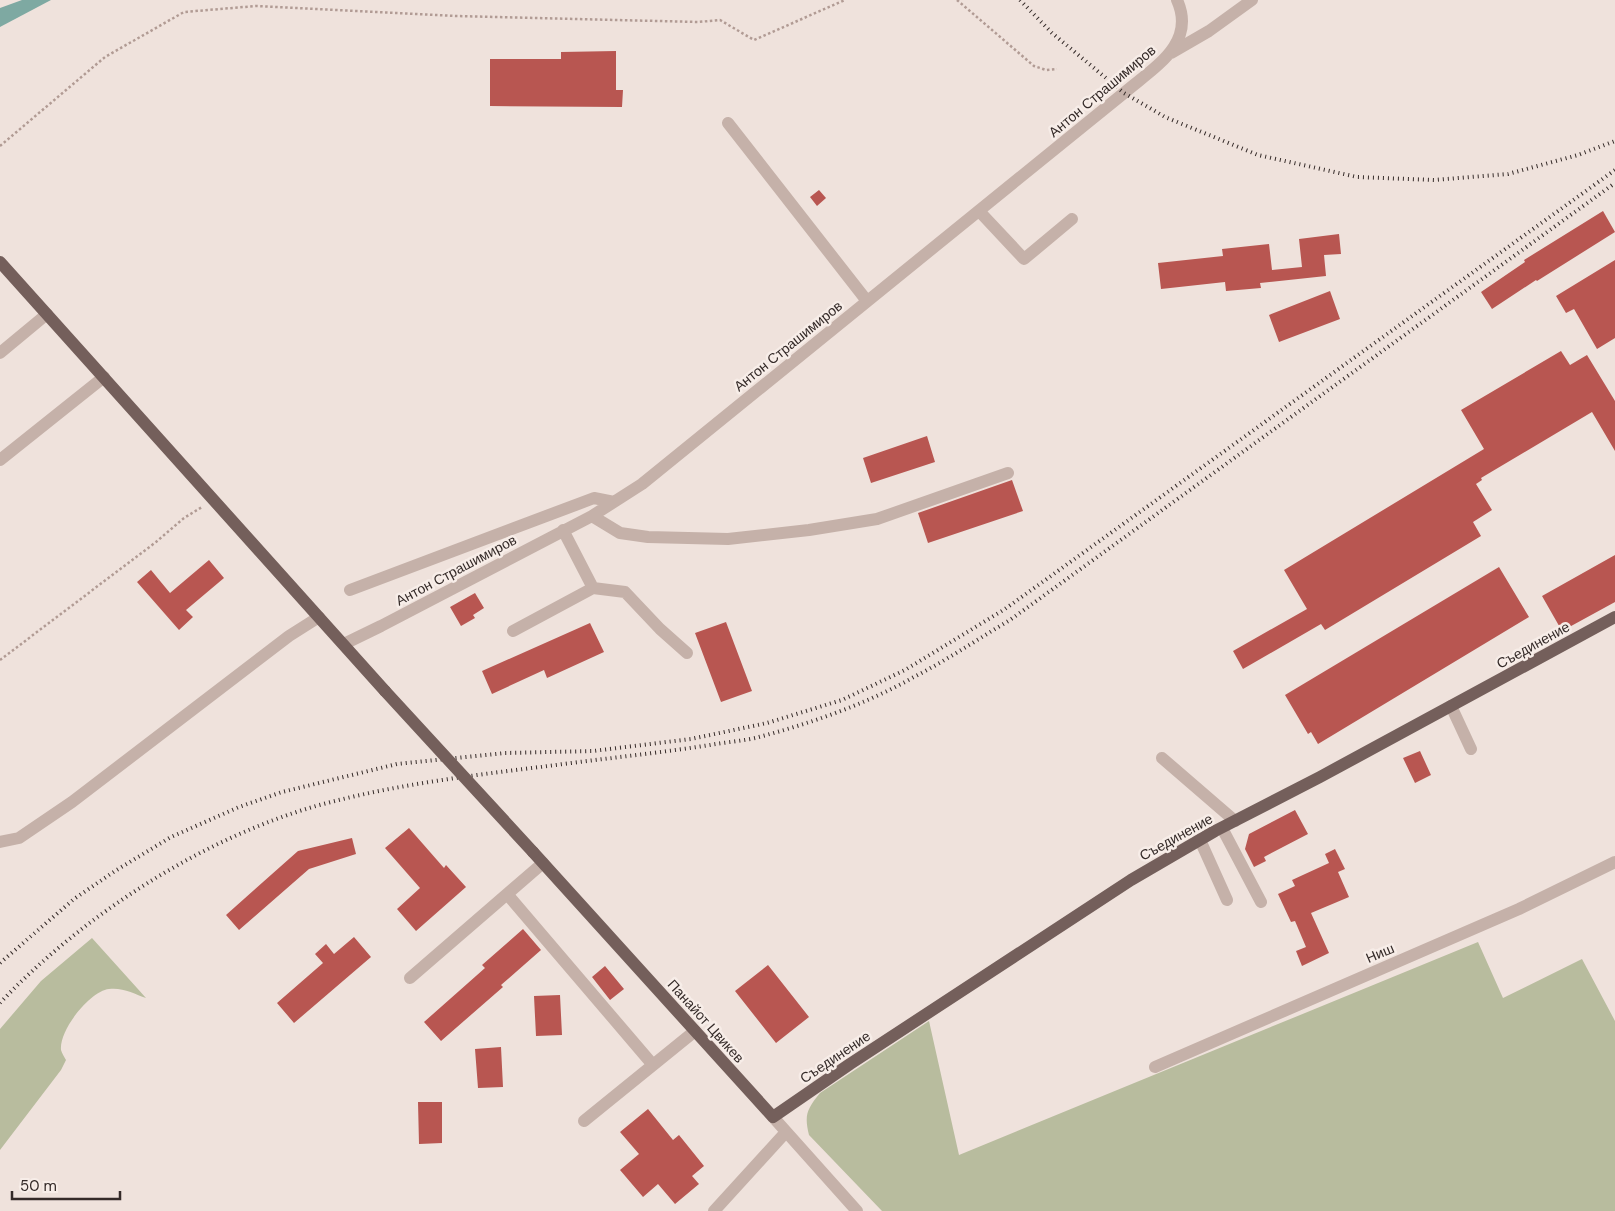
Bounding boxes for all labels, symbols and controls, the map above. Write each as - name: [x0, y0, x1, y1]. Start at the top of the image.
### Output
- street label: Антон Страшимиров: [1045, 41, 1159, 141]
- street label: Антон Страшимиров: [730, 297, 846, 395]
- street label: Антон Страшимиров: [393, 531, 519, 609]
- street label: Съединение: [1493, 617, 1573, 673]
- street label: Съединение: [1136, 809, 1216, 865]
- street label: Ниш: [1363, 939, 1397, 967]
- street label: Панайот Цвикев: [664, 976, 748, 1066]
- street label: Съединение: [796, 1027, 874, 1087]
- scale bar: [12, 1168, 120, 1200]
- text: 50 m: [20, 1176, 57, 1196]

